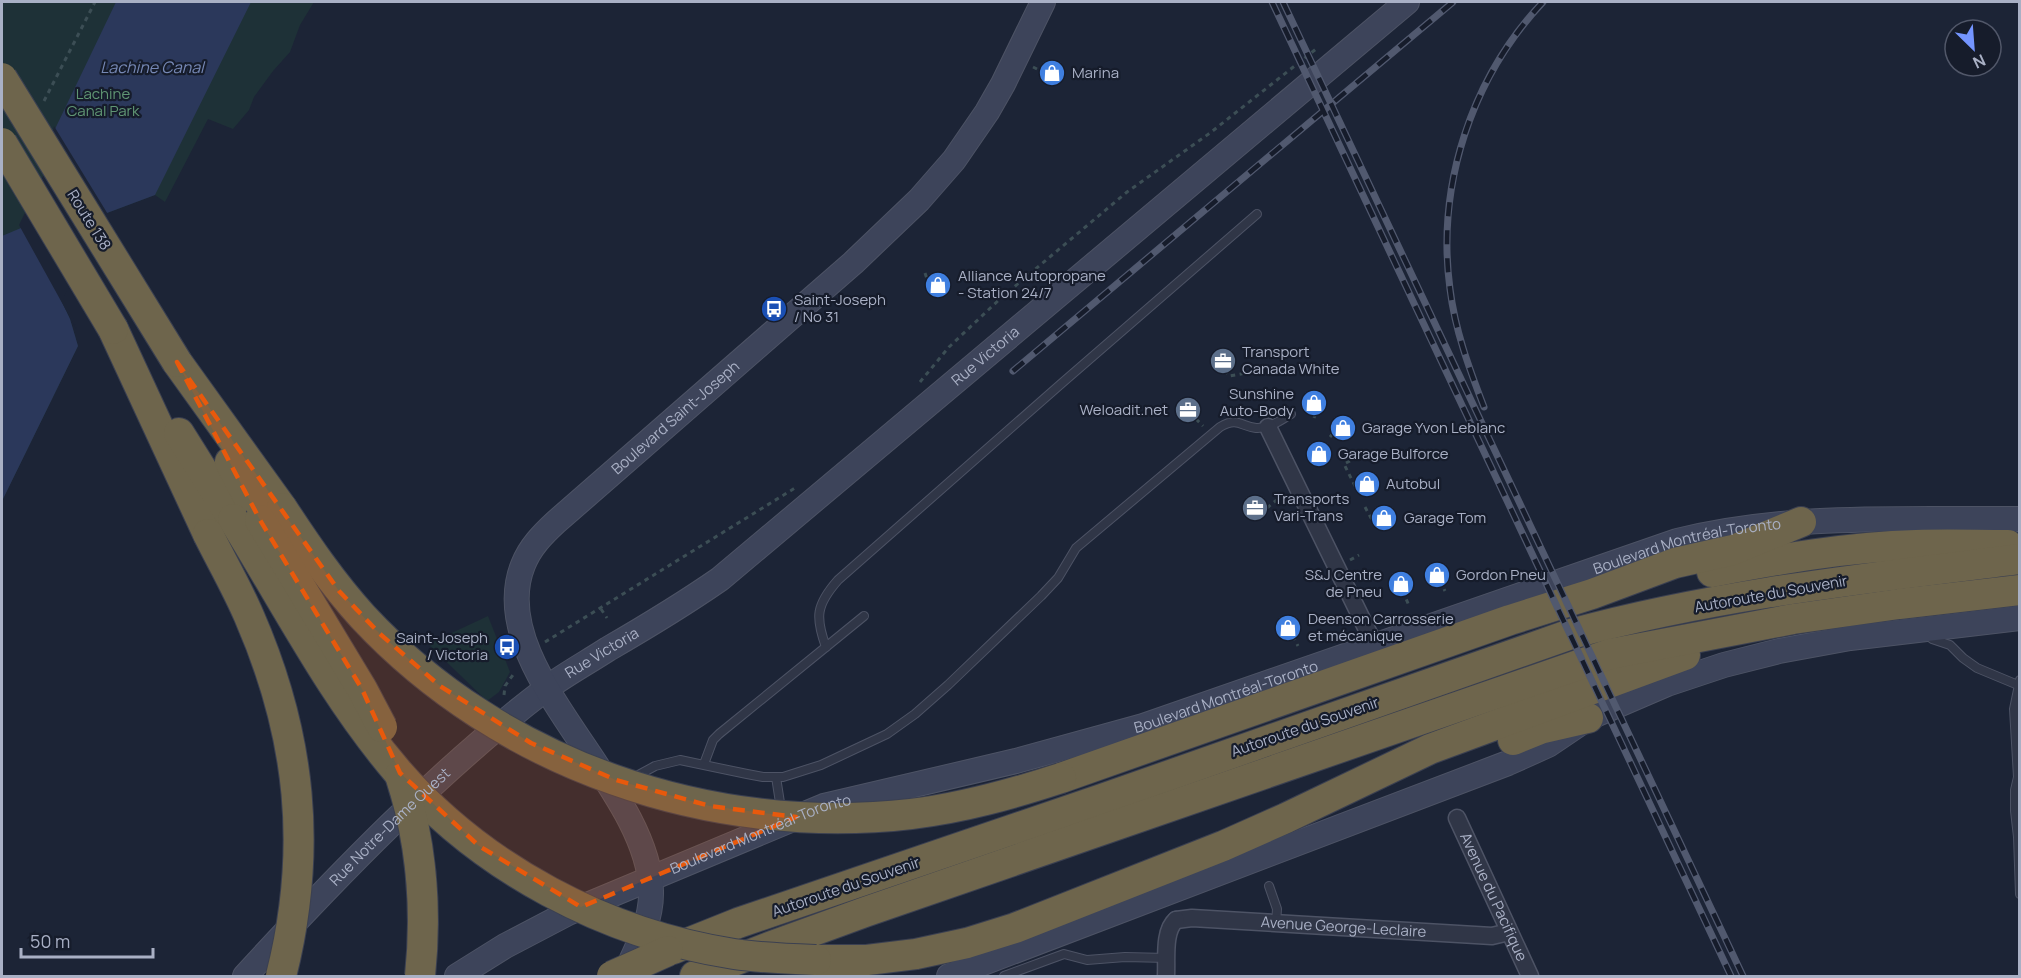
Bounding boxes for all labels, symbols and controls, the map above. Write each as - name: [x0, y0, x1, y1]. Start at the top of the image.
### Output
- north arrow: [1943, 18, 2003, 78]
- text: N: [1969, 49, 1989, 74]
- water label: Lachine Canal: [100, 56, 206, 78]
- shop icon: Marina: [1037, 58, 1067, 88]
- place label: Marina: [1072, 62, 1119, 83]
- park label: Lachine Canal Park: [67, 83, 140, 121]
- street label: Route 138: [63, 186, 116, 254]
- place label: Alliance Autopropane - Station 24/7: [958, 265, 1106, 303]
- shop icon: Alliance Autopropane - Station 24/7: [923, 270, 953, 300]
- place label: Saint-Joseph / No 31: [794, 289, 886, 327]
- bus stop icon: Saint-Joseph / No 31: [759, 294, 789, 324]
- street label: Rue Victoria: [947, 321, 1024, 390]
- place label: Transport Canada White: [1242, 341, 1340, 379]
- office icon: Transport Canada White: [1208, 346, 1238, 376]
- street label: Boulevard Saint-Joseph: [607, 356, 744, 479]
- place label: Sunshine Auto-Body: [1220, 383, 1294, 421]
- shop icon: Sunshine Auto-Body: [1299, 388, 1329, 418]
- office icon: Weloadit.net: [1173, 395, 1203, 425]
- place label: Weloadit.net: [1080, 399, 1168, 420]
- shop icon: Garage Yvon Leblanc: [1328, 413, 1358, 443]
- place label: Garage Yvon Leblanc: [1362, 417, 1505, 438]
- shop icon: Garage Bulforce: [1304, 439, 1334, 469]
- place label: Garage Bulforce: [1338, 443, 1449, 464]
- shop icon: Autobul: [1352, 469, 1382, 499]
- place label: Autobul: [1386, 473, 1440, 494]
- place label: Transports Vari-Trans: [1274, 488, 1350, 526]
- office icon: Transports Vari-Trans: [1240, 493, 1270, 523]
- shop icon: Garage Tom: [1369, 503, 1399, 533]
- place label: Garage Tom: [1404, 507, 1486, 528]
- street label: Boulevard Montréal-Toronto: [1590, 513, 1782, 579]
- shop icon: Gordon Pneu: [1422, 560, 1452, 590]
- place label: S&J Centre de Pneu: [1305, 564, 1382, 602]
- place label: Gordon Pneu: [1456, 564, 1546, 585]
- shop icon: S&J Centre de Pneu: [1386, 569, 1416, 599]
- street label: Autoroute du Souvenir: [1693, 570, 1850, 617]
- place label: Deenson Carrosserie et mécanique: [1308, 608, 1454, 646]
- shop icon: Deenson Carrosserie et mécanique: [1273, 613, 1303, 643]
- street label: Rue Victoria: [561, 622, 642, 683]
- place label: Saint-Joseph / Victoria: [396, 627, 488, 665]
- bus stop icon: Saint-Joseph / Victoria: [492, 632, 522, 662]
- street label: Boulevard Montréal-Toronto: [1132, 655, 1321, 738]
- street label: Autoroute du Souvenir: [1228, 691, 1382, 762]
- street label: Rue Notre-Dame Ouest: [324, 763, 455, 890]
- street label: Boulevard Montréal-Toronto: [667, 789, 853, 879]
- street label: Avenue du Pacifique: [1455, 829, 1533, 965]
- street label: Autoroute du Souvenir: [769, 851, 923, 922]
- street label: Avenue George-Leclaire: [1260, 911, 1427, 942]
- scale bar: [21, 921, 153, 959]
- text: 50 m: [30, 929, 70, 953]

